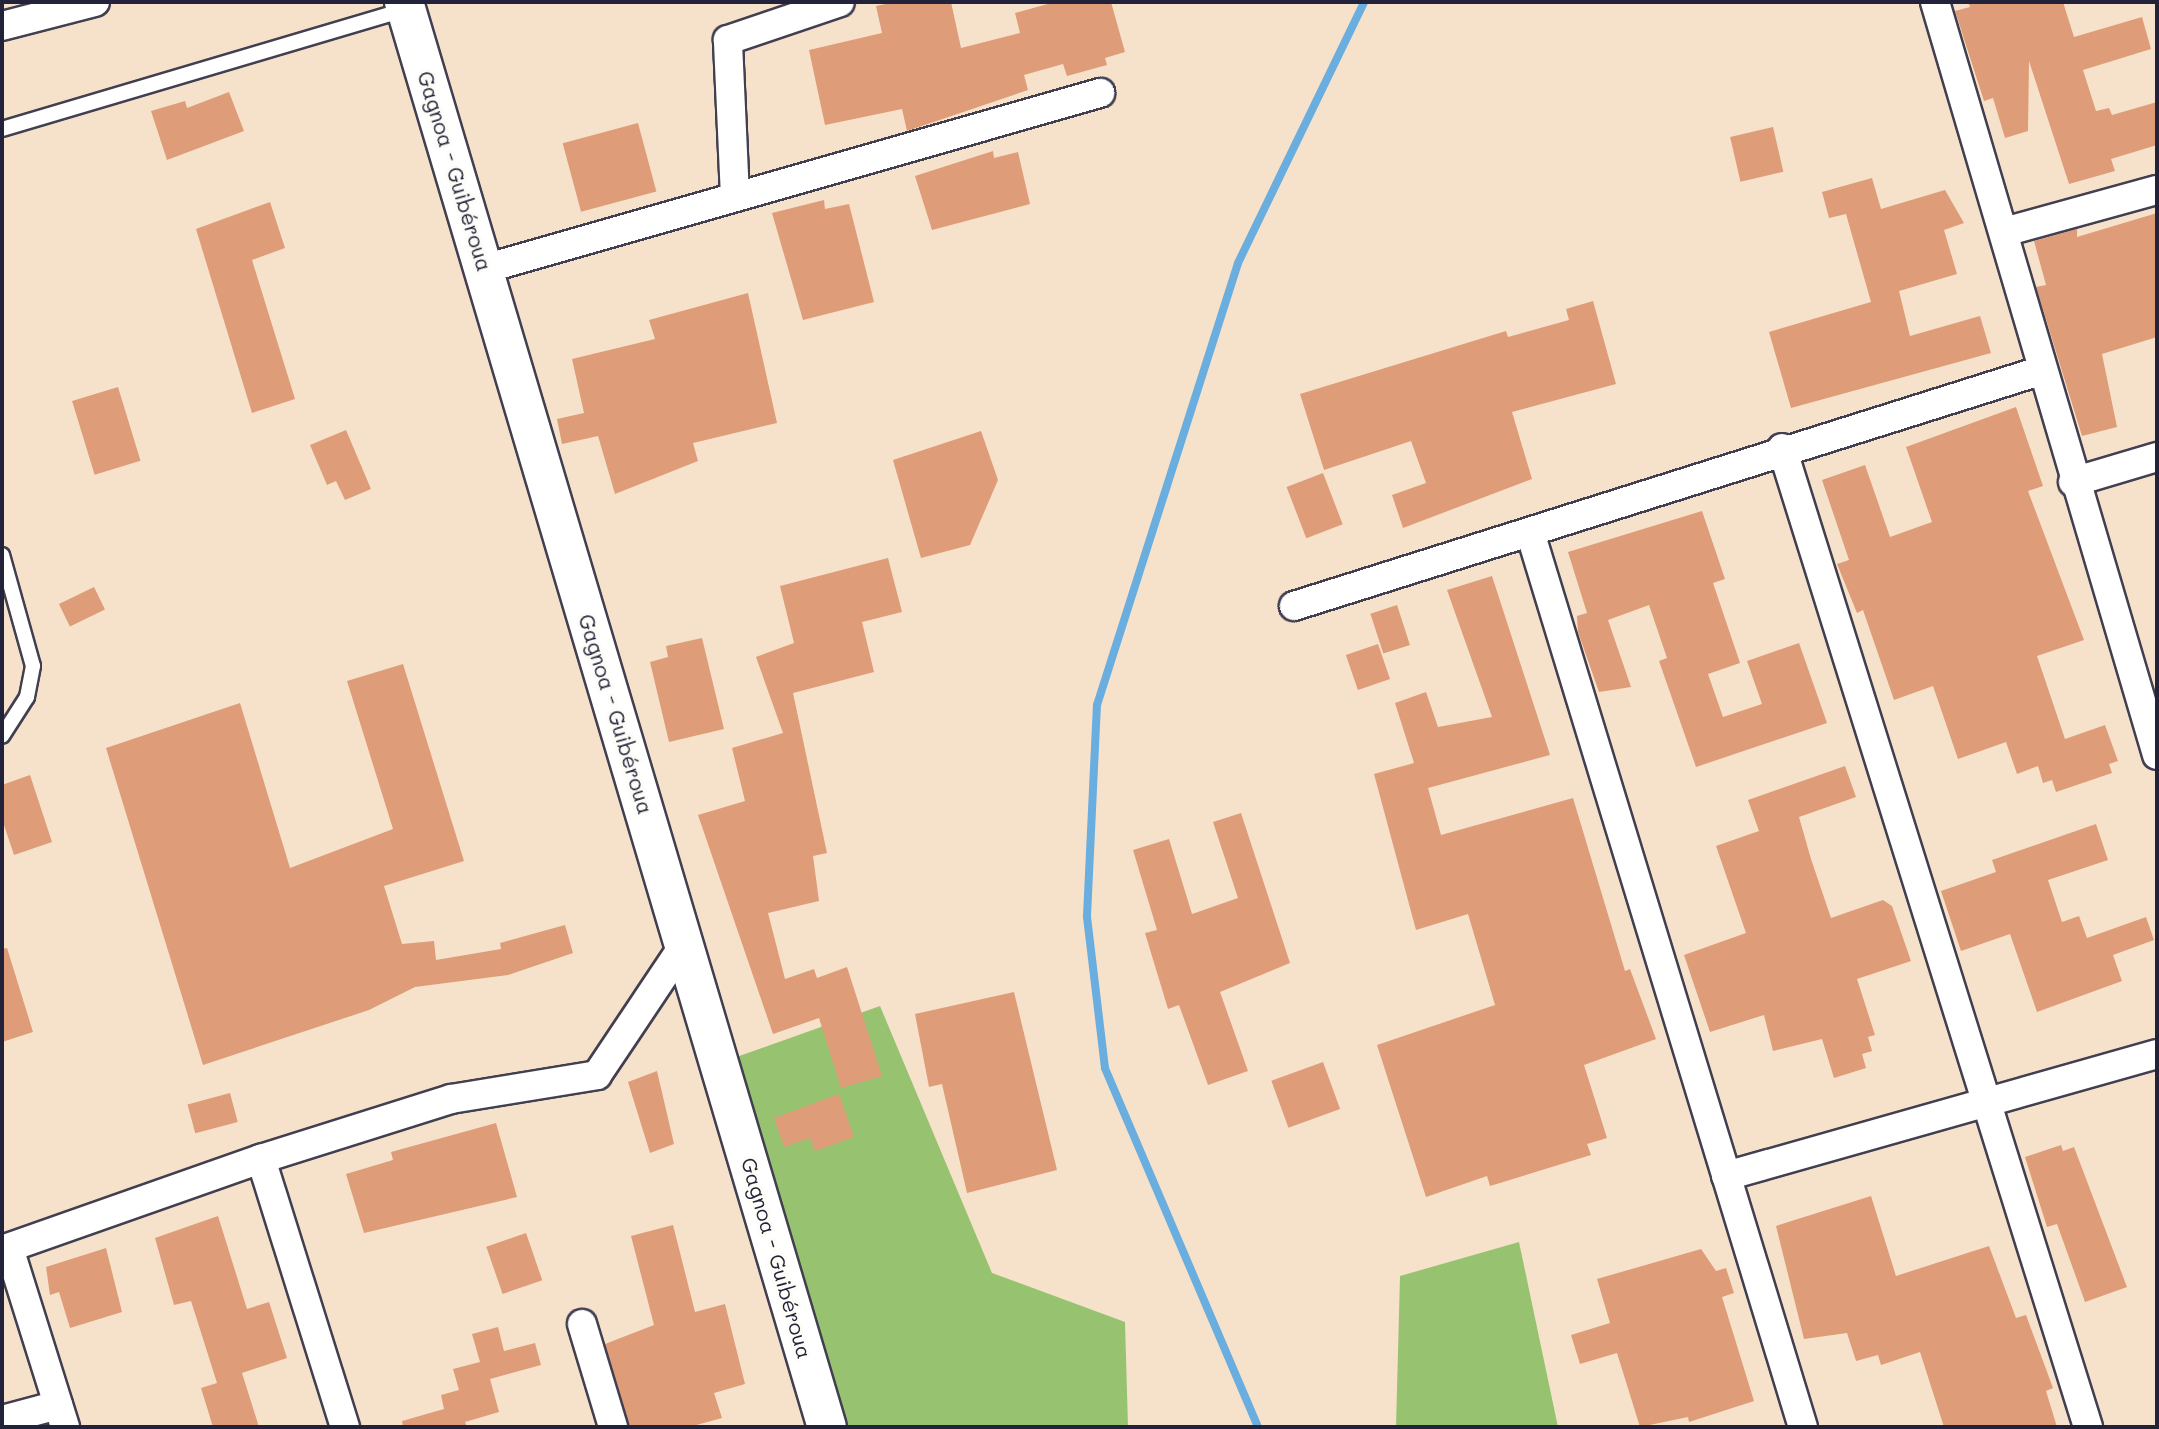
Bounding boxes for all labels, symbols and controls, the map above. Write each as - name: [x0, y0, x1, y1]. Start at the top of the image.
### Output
- street label: Gagnoa - Guibéroua: [413, 68, 497, 274]
- street label: Gagnoa - Guibéroua: [574, 611, 658, 817]
- street label: Gagnoa - Guibéroua: [736, 1155, 818, 1361]

